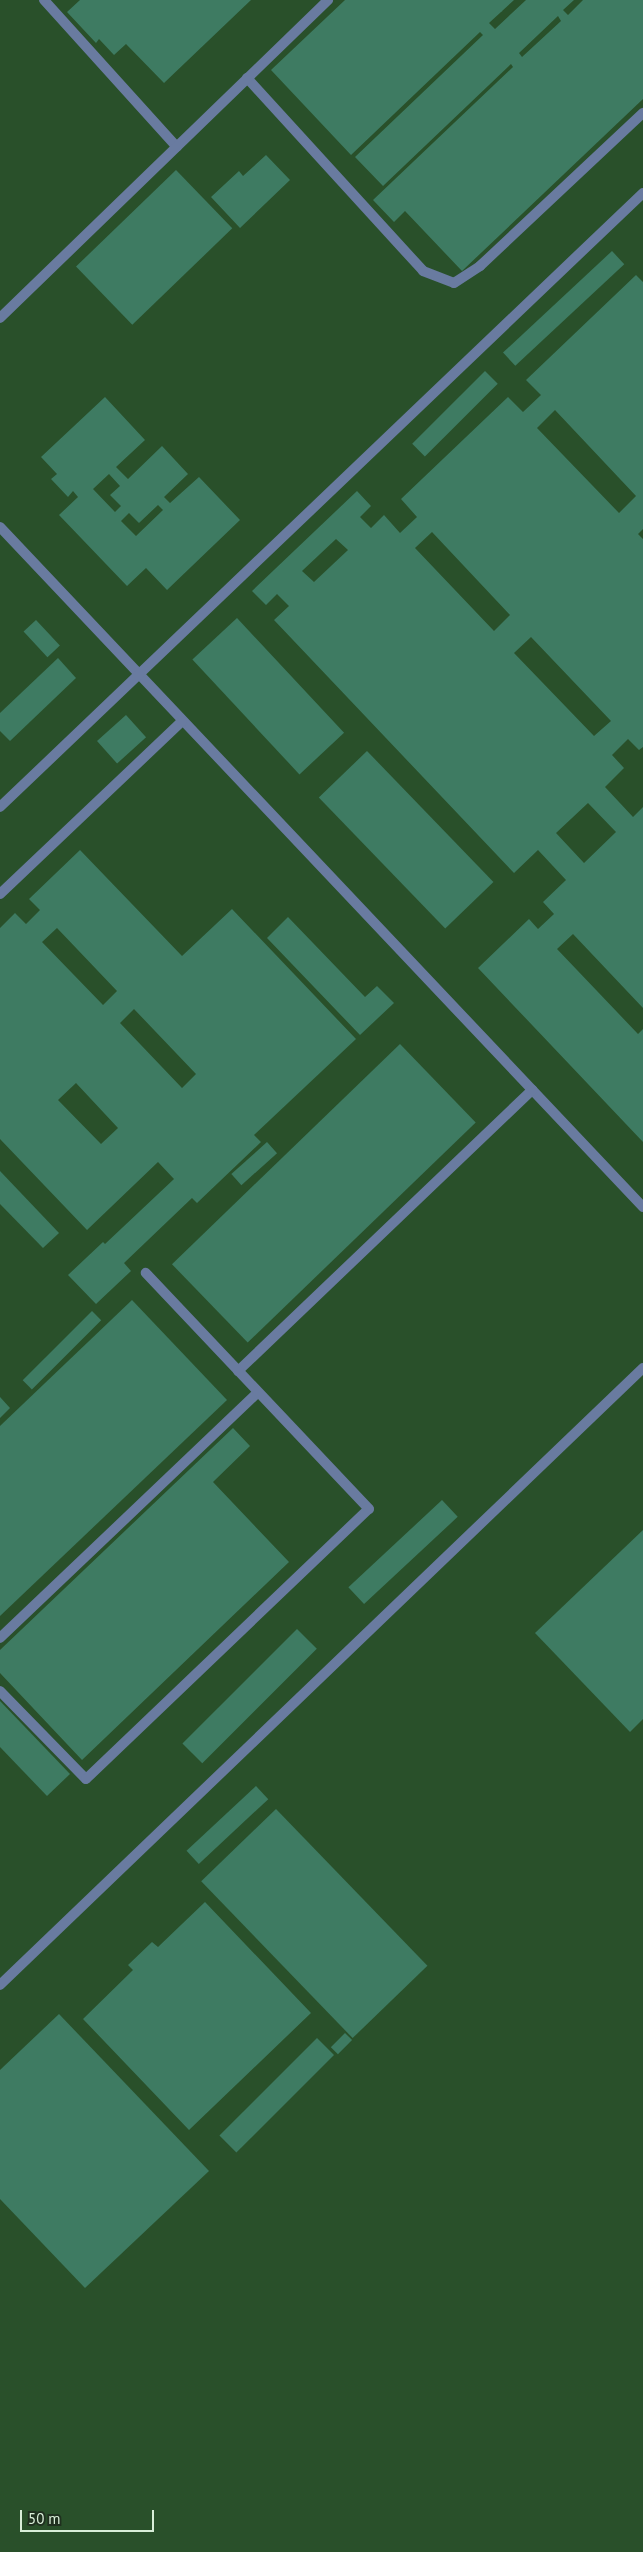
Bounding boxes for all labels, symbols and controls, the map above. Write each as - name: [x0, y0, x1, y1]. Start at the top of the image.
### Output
- scale bar: [22, 2500, 156, 2532]
- text: 50 m: [28, 2509, 61, 2528]

